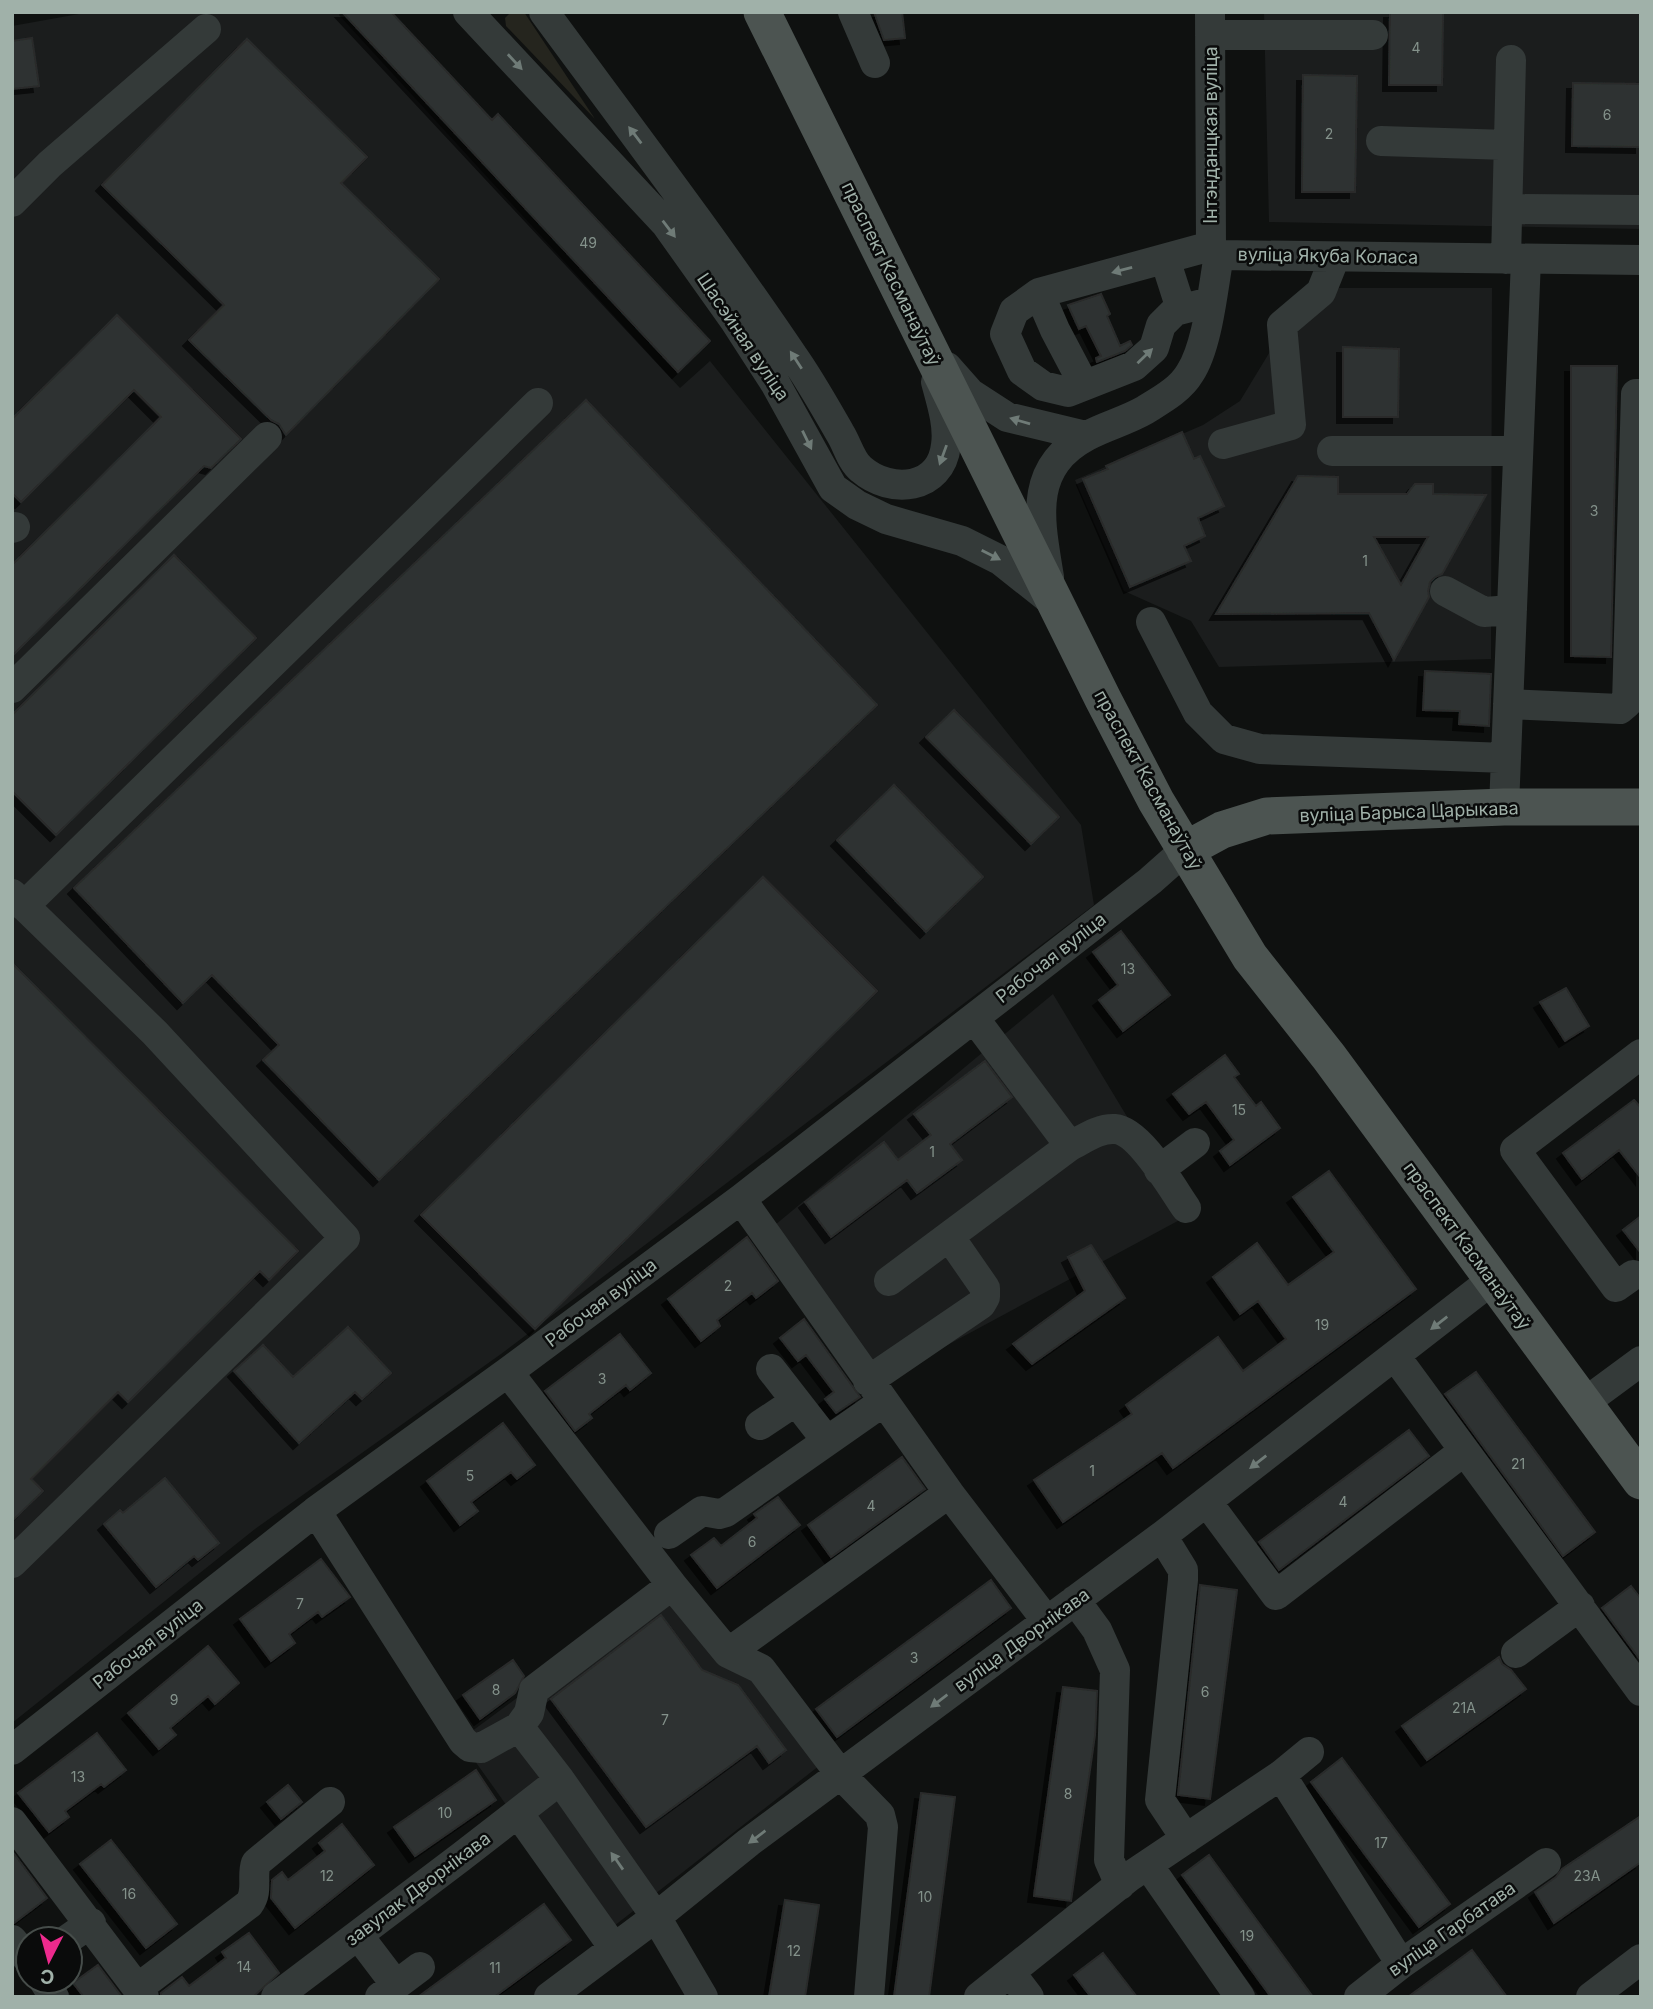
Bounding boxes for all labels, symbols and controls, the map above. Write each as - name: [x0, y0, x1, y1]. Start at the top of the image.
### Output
- house number: 4: [1411, 39, 1421, 56]
- street label: Інтэнданцкая вуліца: [1200, 46, 1221, 224]
- one-way arrow: [507, 53, 523, 71]
- house number: 6: [1603, 106, 1611, 123]
- house number: 2: [1325, 125, 1333, 142]
- one-way arrow: [628, 127, 643, 145]
- street label: праспект Касманаўтаў: [838, 178, 945, 369]
- one-way arrow: [662, 220, 676, 239]
- house number: 49: [579, 234, 597, 251]
- street label: вуліца Якуба Коласа: [1238, 243, 1418, 268]
- one-way arrow: [1111, 266, 1132, 276]
- street label: Шасэйная вуліца: [693, 269, 794, 404]
- one-way arrow: [1136, 349, 1153, 365]
- one-way arrow: [790, 351, 803, 370]
- one-way arrow: [1009, 415, 1030, 425]
- one-way arrow: [801, 430, 812, 450]
- one-way arrow: [937, 445, 948, 466]
- house number: 3: [1590, 502, 1598, 519]
- one-way arrow: [981, 549, 1001, 561]
- house number: 1: [1362, 552, 1368, 569]
- street label: праспект Касманаўтаў: [1090, 686, 1207, 873]
- street label: вуліца Барыса Царыкава: [1299, 797, 1519, 826]
- street label: Рабочая вуліца: [991, 908, 1110, 1007]
- house number: 13: [1121, 960, 1135, 977]
- house number: 15: [1232, 1101, 1246, 1118]
- house number: 1: [929, 1143, 935, 1160]
- street label: праспект Касманаўтаў: [1400, 1158, 1535, 1334]
- street label: Рабочая вуліца: [541, 1254, 660, 1351]
- house number: 2: [724, 1277, 732, 1294]
- one-way arrow: [1430, 1315, 1448, 1330]
- house number: 19: [1315, 1316, 1329, 1333]
- house number: 3: [598, 1370, 606, 1387]
- one-way arrow: [1250, 1454, 1268, 1469]
- house number: 21: [1511, 1455, 1525, 1472]
- house number: 1: [1089, 1462, 1095, 1479]
- house number: 5: [466, 1467, 474, 1484]
- house number: 4: [1338, 1493, 1348, 1510]
- house number: 4: [866, 1497, 876, 1514]
- house number: 6: [748, 1533, 756, 1550]
- street label: вуліца Дворнікава: [950, 1583, 1093, 1696]
- street label: Рабочая вуліца: [88, 1594, 207, 1693]
- house number: 7: [296, 1595, 304, 1612]
- house number: 3: [910, 1649, 918, 1666]
- house number: 8: [492, 1681, 500, 1698]
- house number: 6: [1201, 1683, 1209, 1700]
- house number: 9: [170, 1691, 178, 1708]
- one-way arrow: [930, 1693, 948, 1707]
- house number: 21А: [1452, 1699, 1476, 1716]
- house number: 7: [661, 1711, 669, 1728]
- house number: 13: [71, 1768, 85, 1785]
- house number: 8: [1064, 1785, 1072, 1802]
- house number: 10: [438, 1804, 452, 1821]
- street label: завулак Дворнікава: [341, 1827, 494, 1950]
- one-way arrow: [748, 1830, 766, 1844]
- house number: 17: [1374, 1834, 1388, 1851]
- one-way arrow: [610, 1852, 624, 1870]
- house number: 12: [320, 1867, 334, 1884]
- house number: 23А: [1574, 1867, 1601, 1884]
- street label: вуліца Гарбатава: [1384, 1877, 1519, 1980]
- house number: 16: [122, 1885, 136, 1902]
- house number: 10: [918, 1888, 932, 1905]
- north arrow: [14, 1925, 84, 1995]
- house number: 19: [1240, 1927, 1254, 1944]
- house number: 12: [787, 1942, 801, 1959]
- house number: 14: [237, 1958, 251, 1975]
- house number: 11: [489, 1959, 501, 1976]
- text: С: [39, 1964, 55, 1989]

